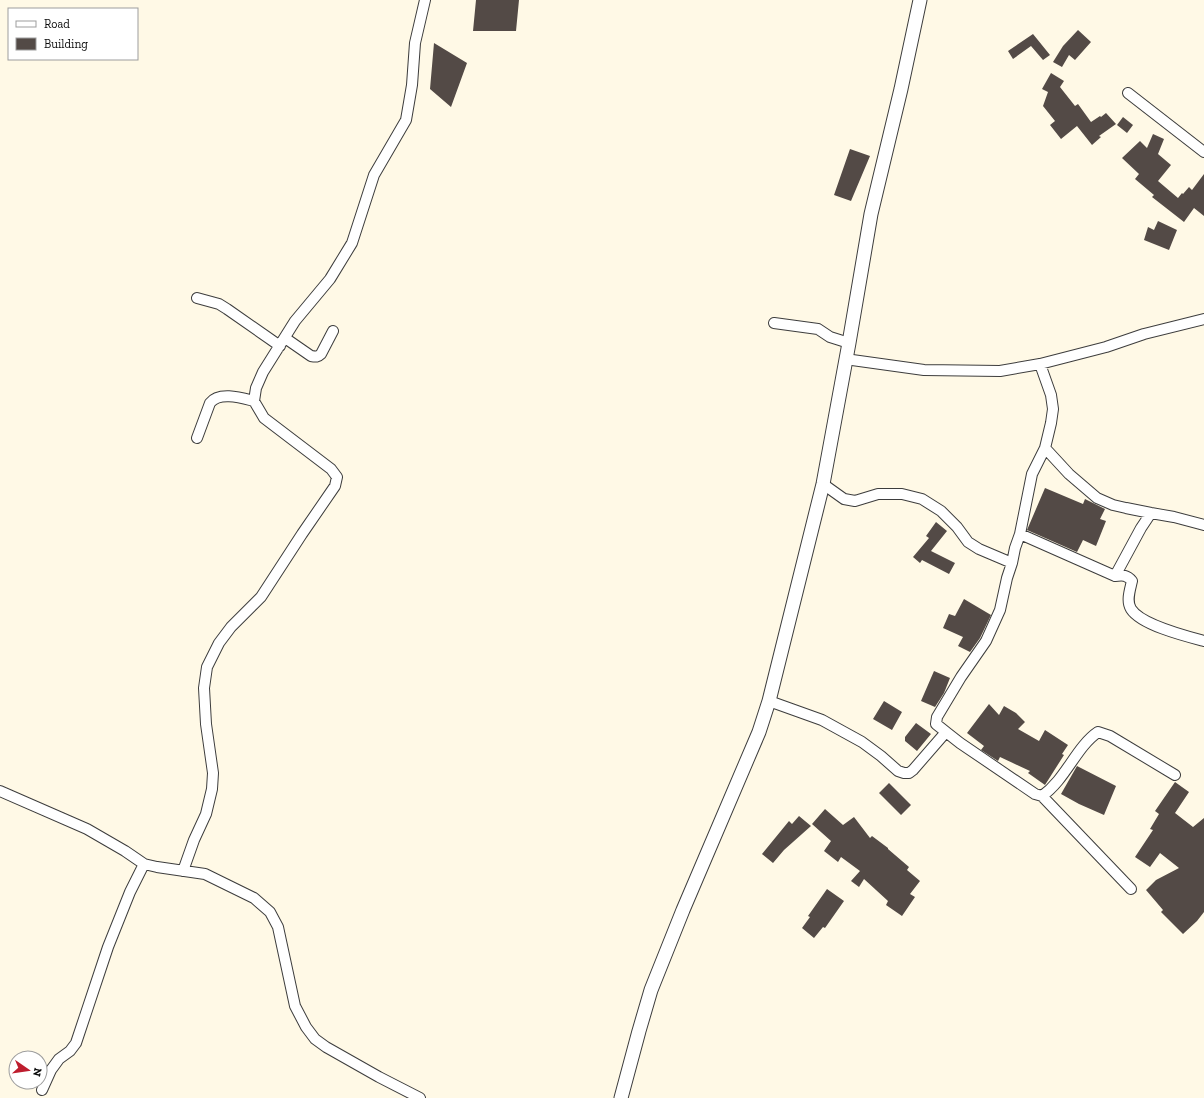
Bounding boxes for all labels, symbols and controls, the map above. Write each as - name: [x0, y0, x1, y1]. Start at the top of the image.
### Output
- legend: [8, 8, 138, 60]
- text: Road: [44, 17, 70, 31]
- text: Building: [44, 37, 88, 51]
- north arrow: [8, 1050, 48, 1090]
- text: N: [30, 1067, 45, 1078]

